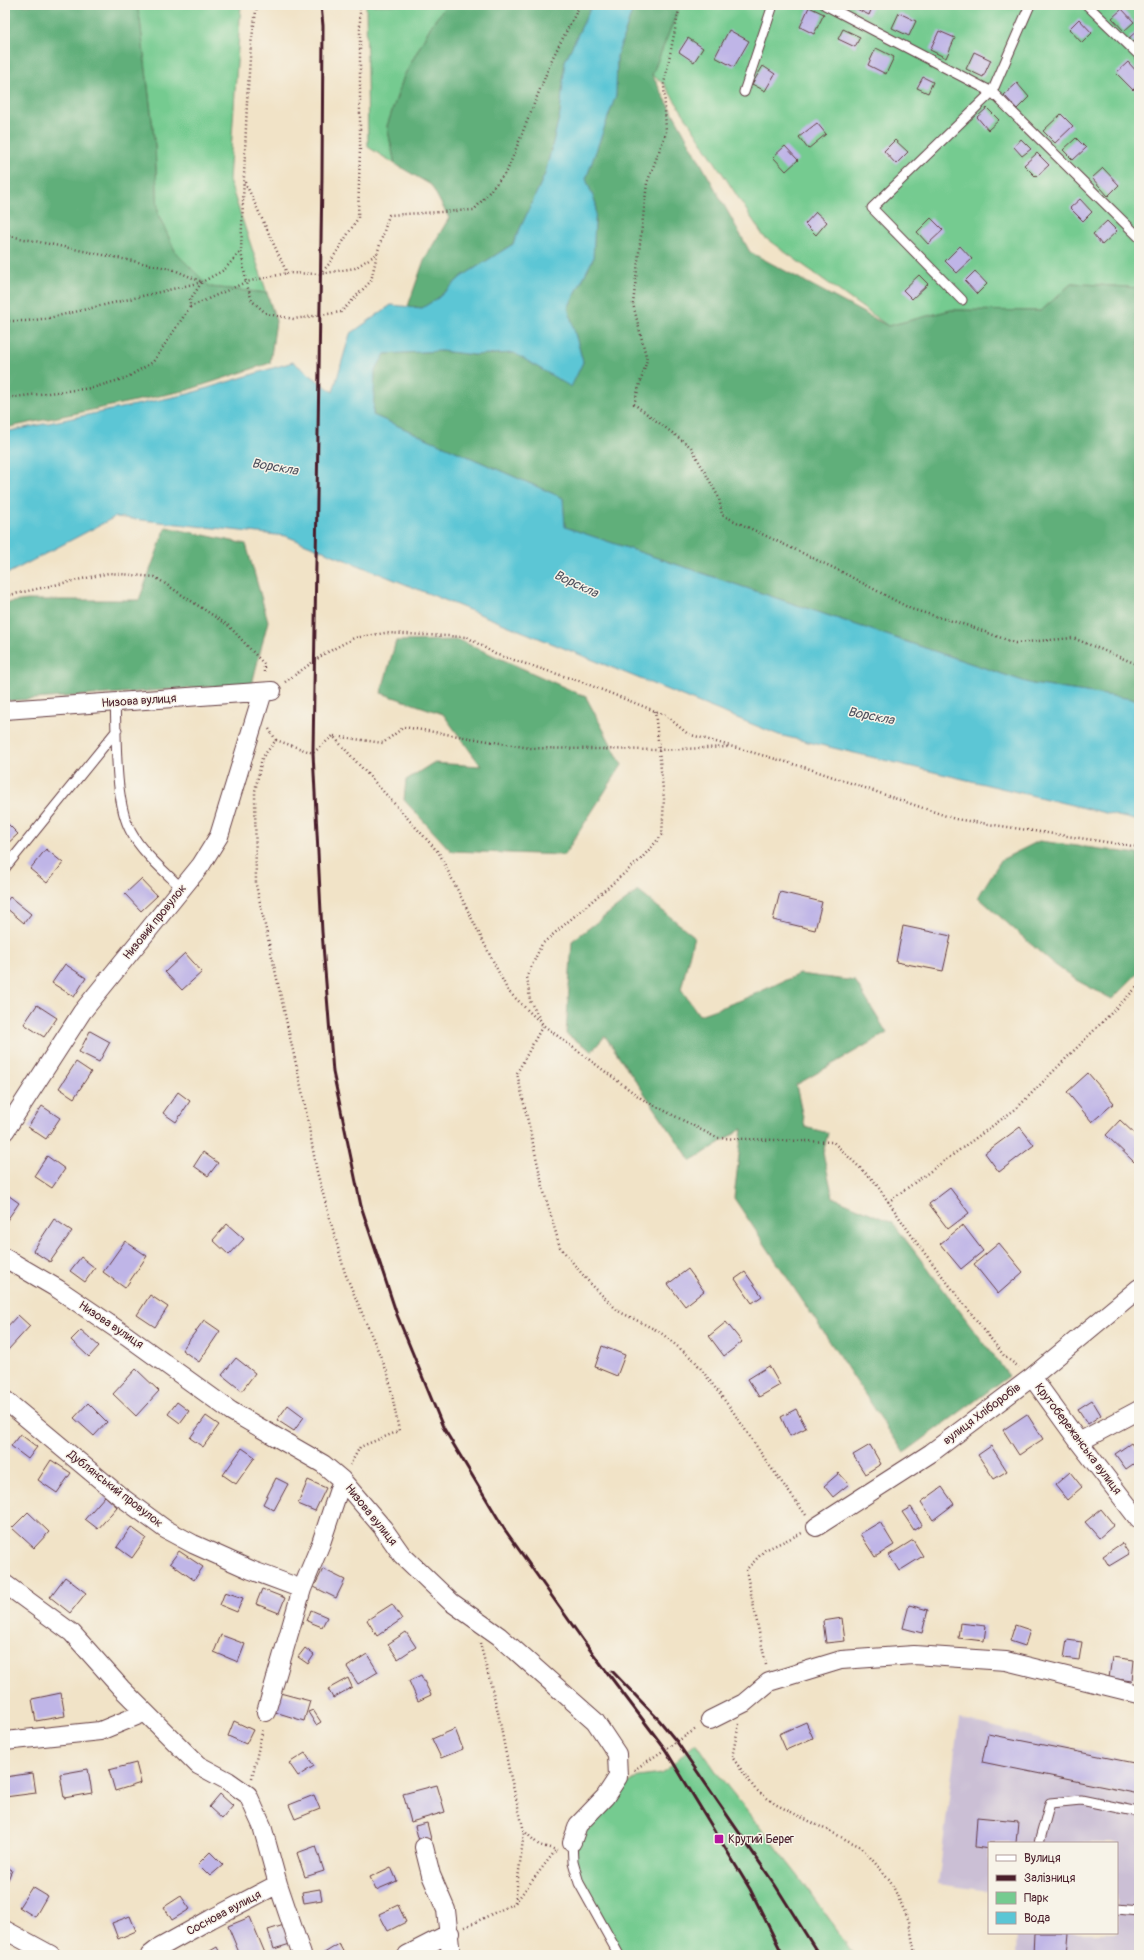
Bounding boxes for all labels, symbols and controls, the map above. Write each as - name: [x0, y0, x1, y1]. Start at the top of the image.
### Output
- water label: Ворскла: [251, 455, 300, 479]
- water label: Ворскла: [551, 567, 601, 602]
- street label: Низова вулиця: [101, 691, 177, 711]
- water label: Ворскла: [847, 704, 896, 728]
- street label: Низовий провулок: [120, 881, 190, 963]
- street label: Низова вулиця: [76, 1298, 147, 1352]
- street label: вулиця Хліборобів: [940, 1380, 1024, 1448]
- street label: Крутобережанська вулиця: [1031, 1380, 1125, 1498]
- street label: Дублянський провулок: [64, 1447, 166, 1531]
- street label: Низова вулиця: [342, 1481, 401, 1549]
- place label: Крутий Берег: [728, 1832, 794, 1847]
- marker: Крутий Берег: [713, 1833, 725, 1845]
- legend: [988, 1842, 1118, 1934]
- text: Вулиця: [1024, 1851, 1061, 1866]
- text: Залізниця: [1024, 1871, 1076, 1886]
- street label: Соснова вулиця: [184, 1887, 264, 1939]
- text: Парк: [1024, 1891, 1049, 1906]
- text: Вода: [1024, 1911, 1050, 1926]

